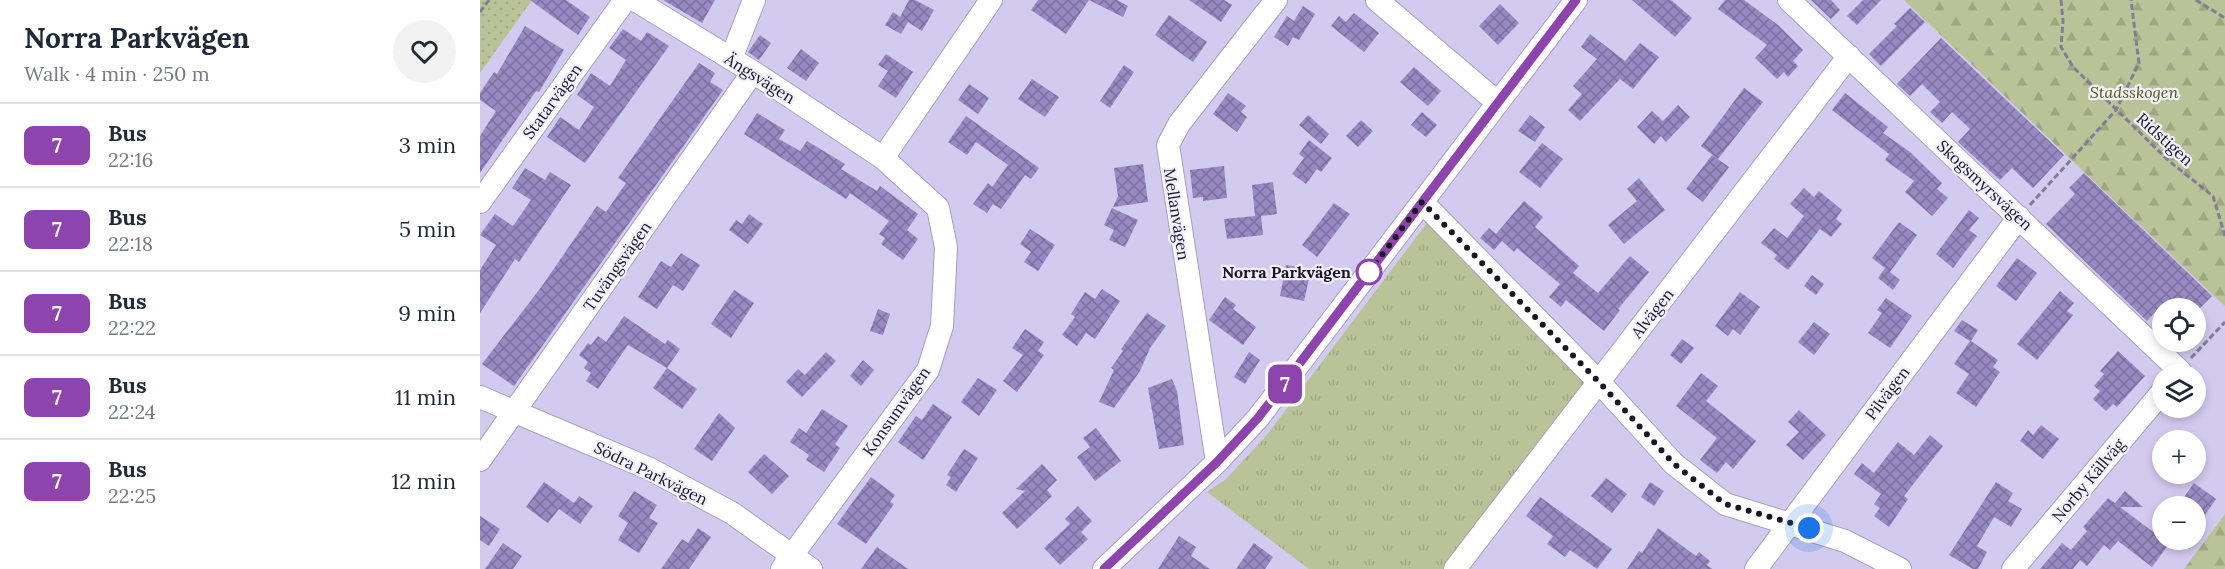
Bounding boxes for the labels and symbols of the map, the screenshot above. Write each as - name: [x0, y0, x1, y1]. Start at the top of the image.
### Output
- street label: Ängsvägen: [720, 48, 799, 108]
- street label: Statarvägen: [518, 59, 586, 143]
- park label: Stadsskogen: [2090, 82, 2178, 102]
- street label: Ridstigen: [2133, 108, 2198, 170]
- street label: Skogsmyrsvägen: [1933, 136, 2037, 235]
- street label: Mellanvägen: [1160, 167, 1194, 262]
- street label: Tuvängsvägen: [579, 217, 655, 315]
- marker: Norra Parkvägen: [1356, 259, 1382, 285]
- place label: Norra Parkvägen: [1222, 262, 1351, 282]
- street label: Alvägen: [1626, 284, 1678, 343]
- street label: Konsumvägen: [858, 362, 934, 459]
- street label: Pilvägen: [1860, 362, 1914, 424]
- line badge: 7: [1266, 364, 1304, 404]
- street label: Norby Källväg: [2047, 433, 2129, 526]
- street label: Södra Parkvägen: [591, 437, 711, 509]
- your location: [1794, 513, 1824, 543]

